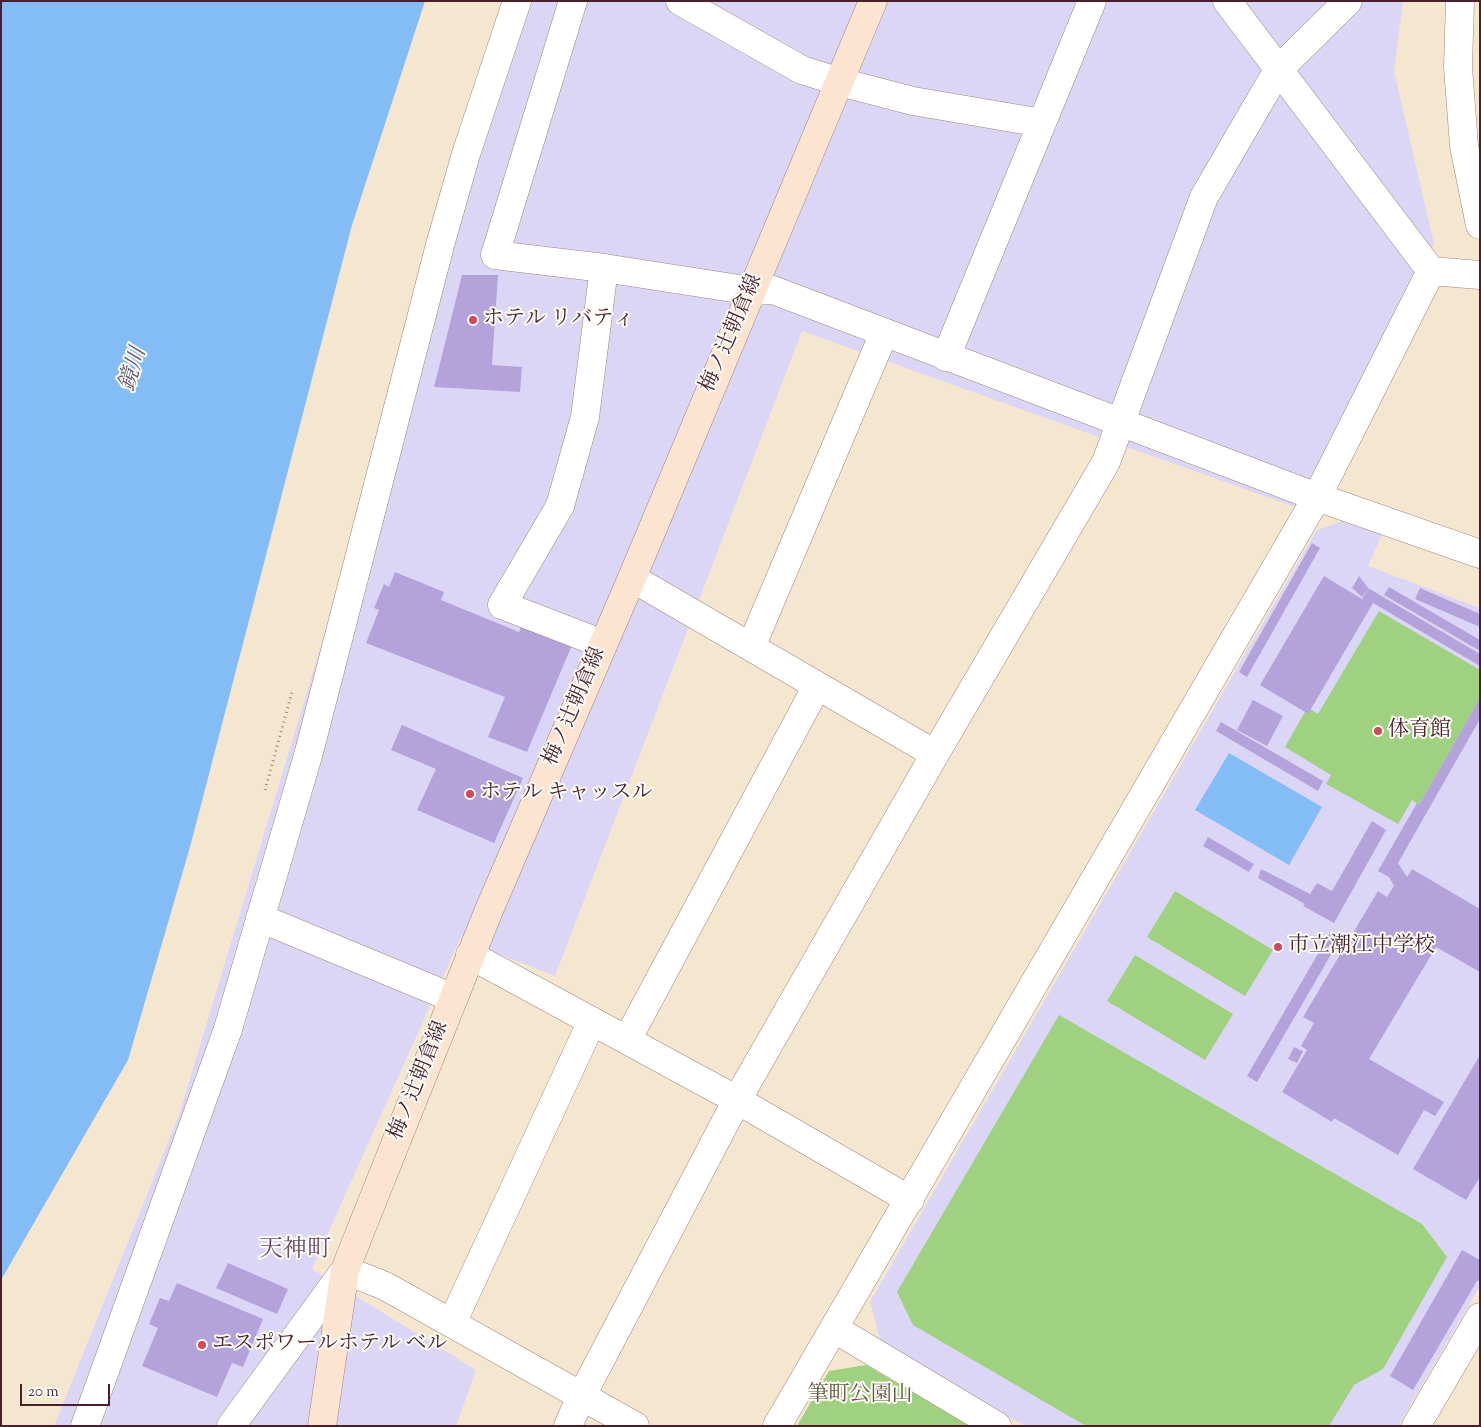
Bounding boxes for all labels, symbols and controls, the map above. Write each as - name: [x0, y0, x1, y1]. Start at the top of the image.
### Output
- street label: 梅ノ辻朝倉線: [697, 271, 769, 397]
- place label: ホテル リバティ: [483, 307, 634, 333]
- marker: ホテル リバティ: [467, 314, 479, 326]
- water label: 鏡川: [116, 345, 154, 395]
- street label: 梅ノ辻朝倉線: [540, 644, 612, 770]
- place label: 体育館: [1388, 718, 1451, 744]
- marker: 体育館: [1372, 725, 1384, 737]
- place label: ホテル キャッスル: [480, 781, 652, 807]
- marker: ホテル キャッスル: [464, 788, 476, 800]
- place label: 市立潮江中学校: [1288, 934, 1435, 960]
- marker: 市立潮江中学校: [1272, 941, 1284, 953]
- street label: 梅ノ辻朝倉線: [385, 1018, 455, 1144]
- district label: 天神町: [259, 1238, 331, 1266]
- place label: エスポワールホテル ベル: [212, 1332, 447, 1358]
- marker: エスポワールホテル ベル: [196, 1339, 208, 1351]
- scale bar: [22, 1374, 112, 1406]
- text: 20 m: [28, 1382, 59, 1403]
- park label: 筆町公園山: [808, 1383, 912, 1409]

